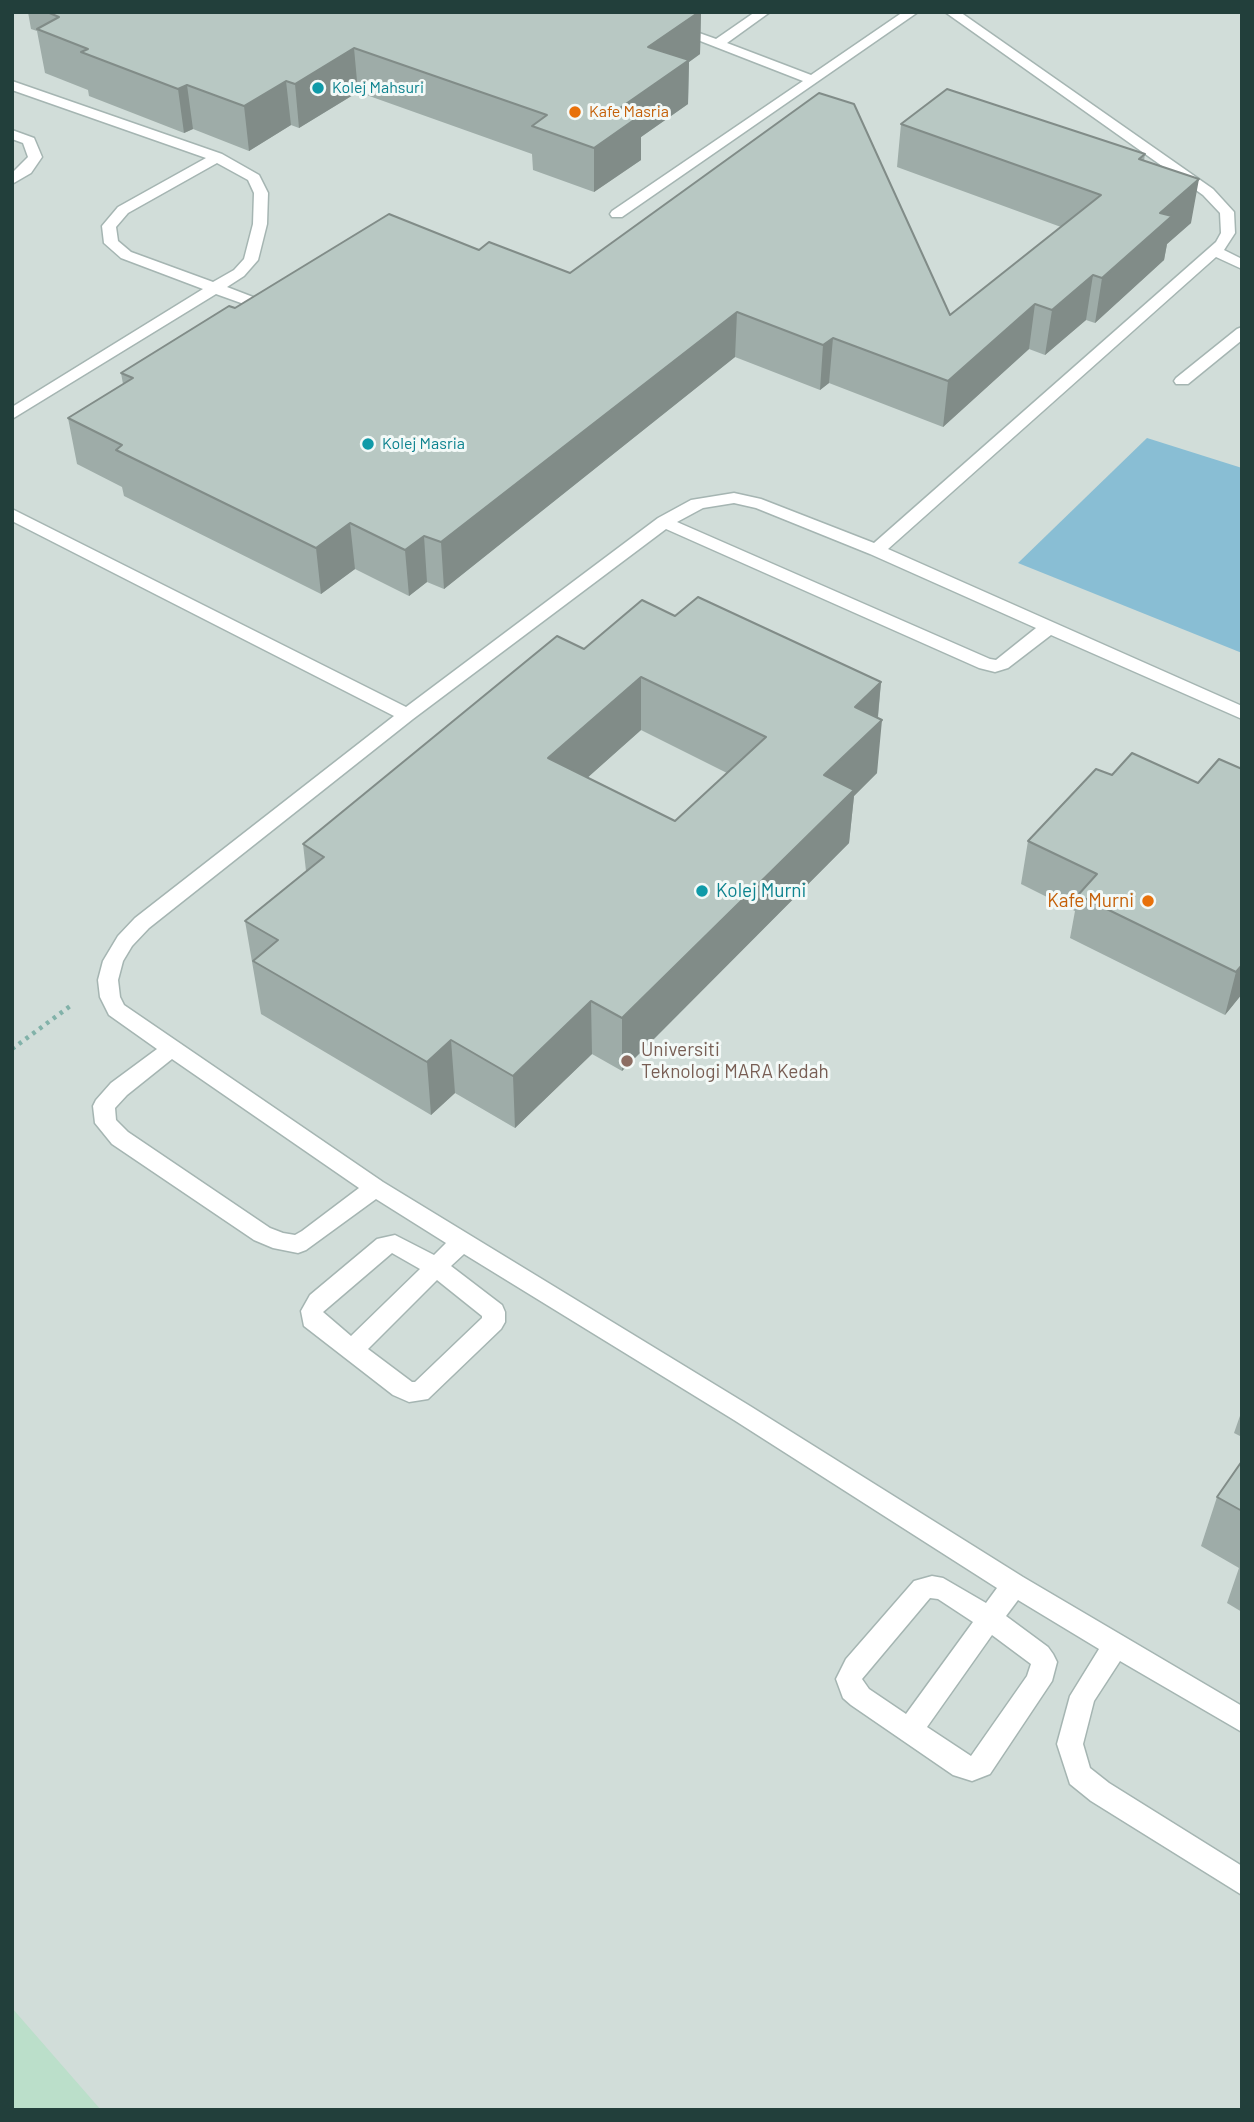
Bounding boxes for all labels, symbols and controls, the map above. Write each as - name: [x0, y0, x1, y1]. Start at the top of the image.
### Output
- place label: Kolej Mahsuri: [332, 78, 424, 98]
- marker: Kolej Mahsuri: [310, 80, 326, 96]
- place label: Kafe Masria: [589, 102, 669, 122]
- marker: Kafe Masria: [567, 104, 583, 120]
- place label: Kolej Masria: [382, 434, 465, 454]
- marker: Kolej Masria: [360, 436, 376, 452]
- place label: Kolej Murni: [716, 880, 806, 902]
- marker: Kolej Murni: [694, 883, 710, 899]
- place label: Kafe Murni: [1047, 890, 1134, 912]
- marker: Kafe Murni: [1140, 893, 1156, 909]
- place label: Universiti Teknologi MARA Kedah: [641, 1039, 829, 1083]
- marker: Universiti Teknologi MARA Kedah: [619, 1053, 635, 1069]

